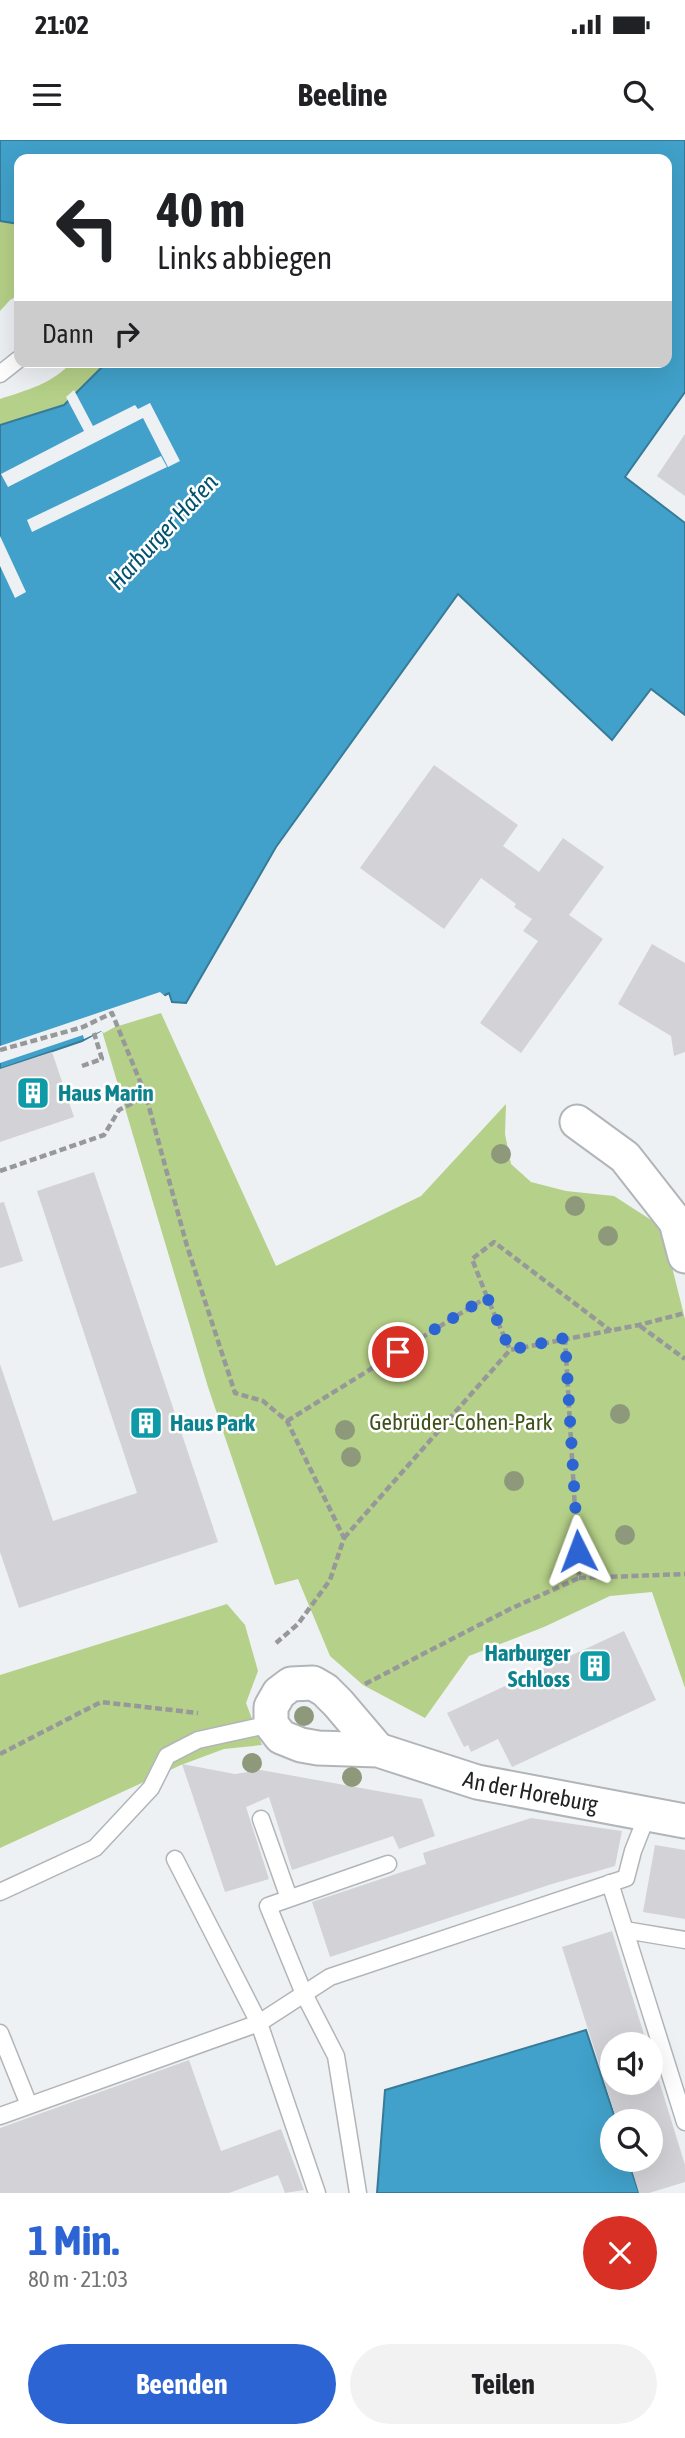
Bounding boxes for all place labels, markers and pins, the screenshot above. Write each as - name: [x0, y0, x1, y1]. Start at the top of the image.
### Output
- building icon: Haus Marin: [14, 1074, 52, 1112]
- place label: Haus Marin: [58, 1080, 154, 1106]
- pin: [368, 1322, 428, 1382]
- building icon: Haus Park: [127, 1404, 165, 1442]
- place label: Haus Park: [170, 1410, 256, 1436]
- place label: Harburger Schloss: [484, 1640, 571, 1692]
- building icon: Harburger Schloss: [576, 1647, 614, 1685]

